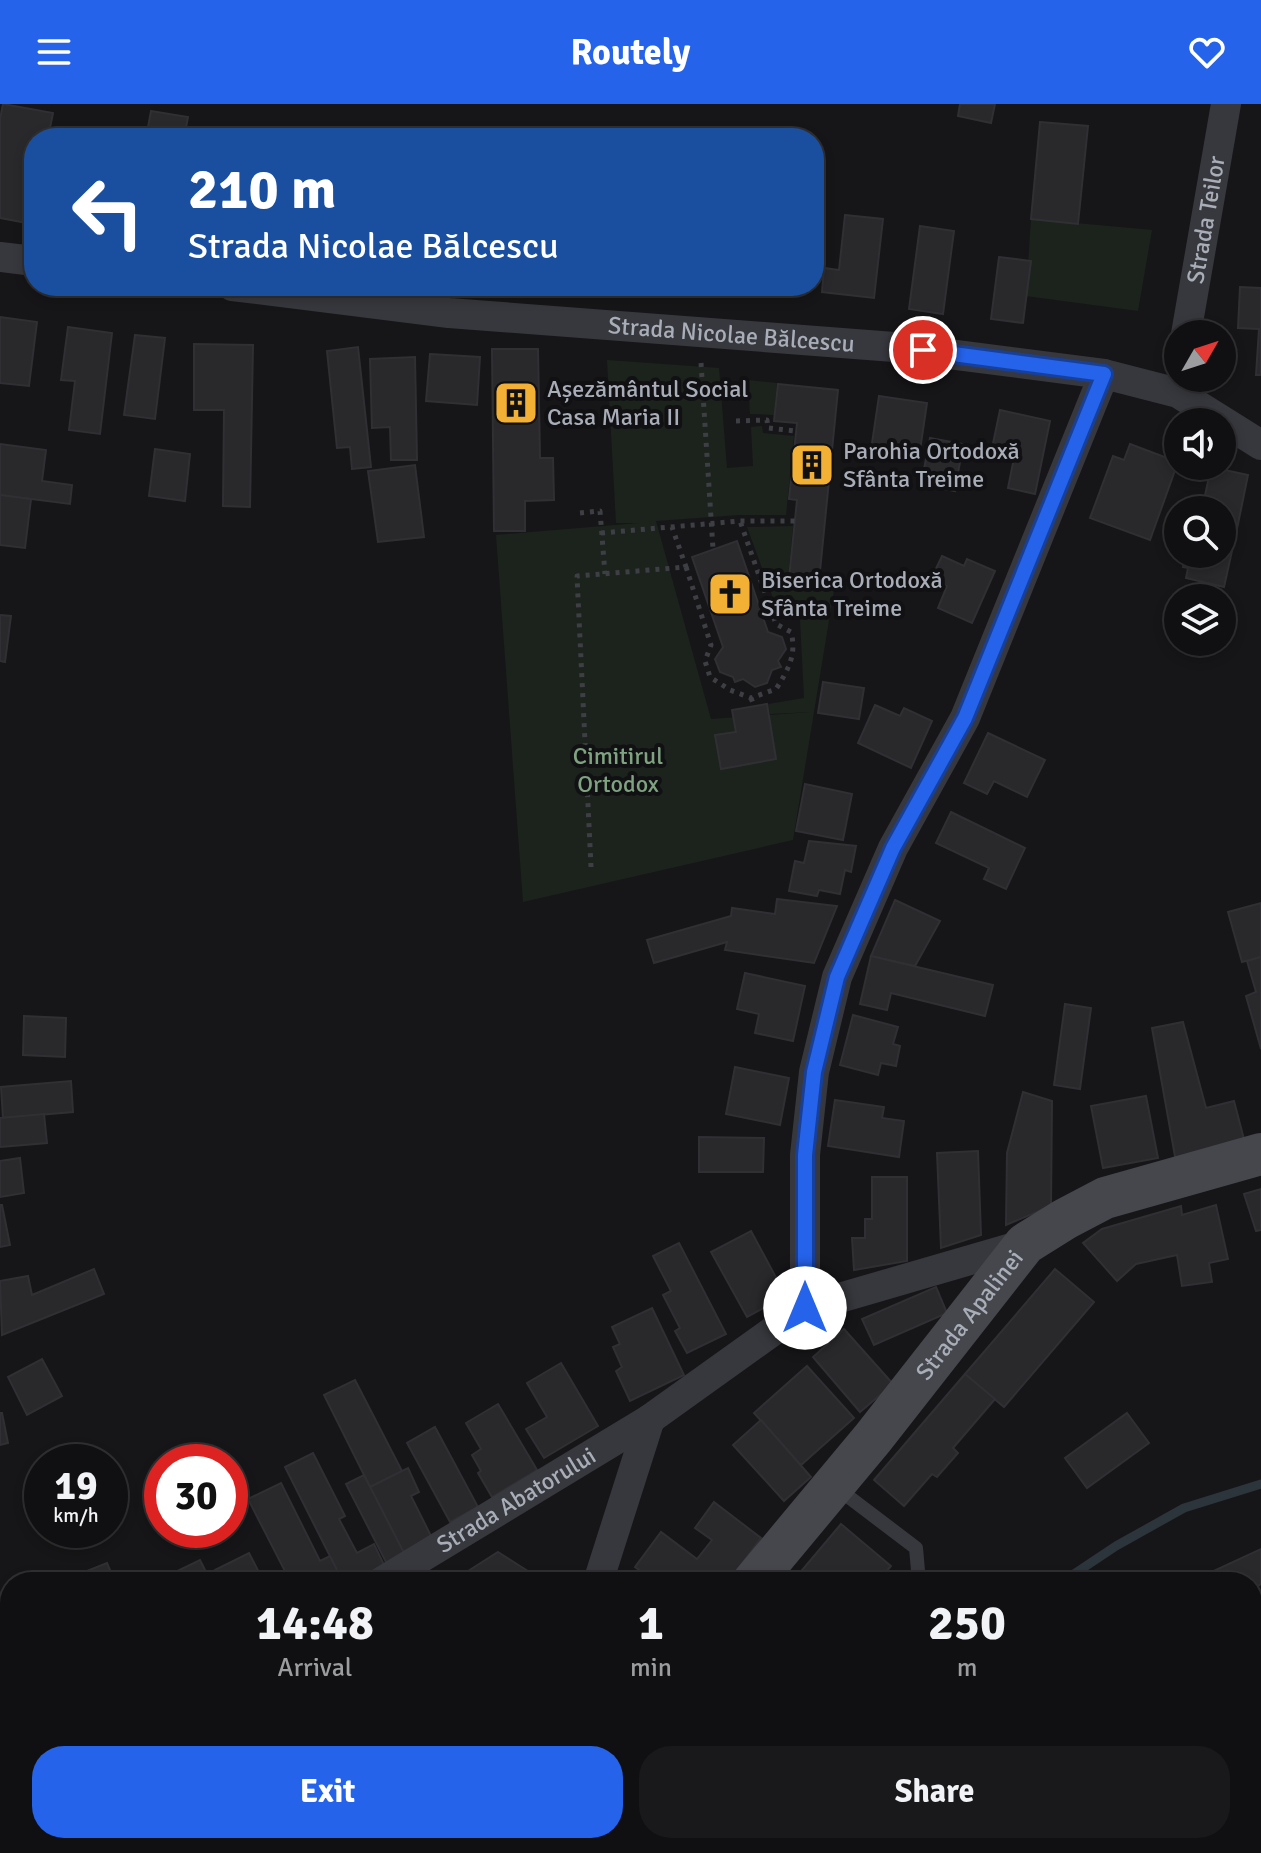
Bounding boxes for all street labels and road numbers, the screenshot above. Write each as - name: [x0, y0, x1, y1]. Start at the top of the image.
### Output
- street label: Strada Teilor: [1180, 153, 1232, 286]
- street label: Strada Nicolae Bălcescu: [607, 310, 856, 359]
- street label: Strada Apalinei: [909, 1244, 1030, 1386]
- street label: Strada Abatorului: [431, 1440, 601, 1560]

